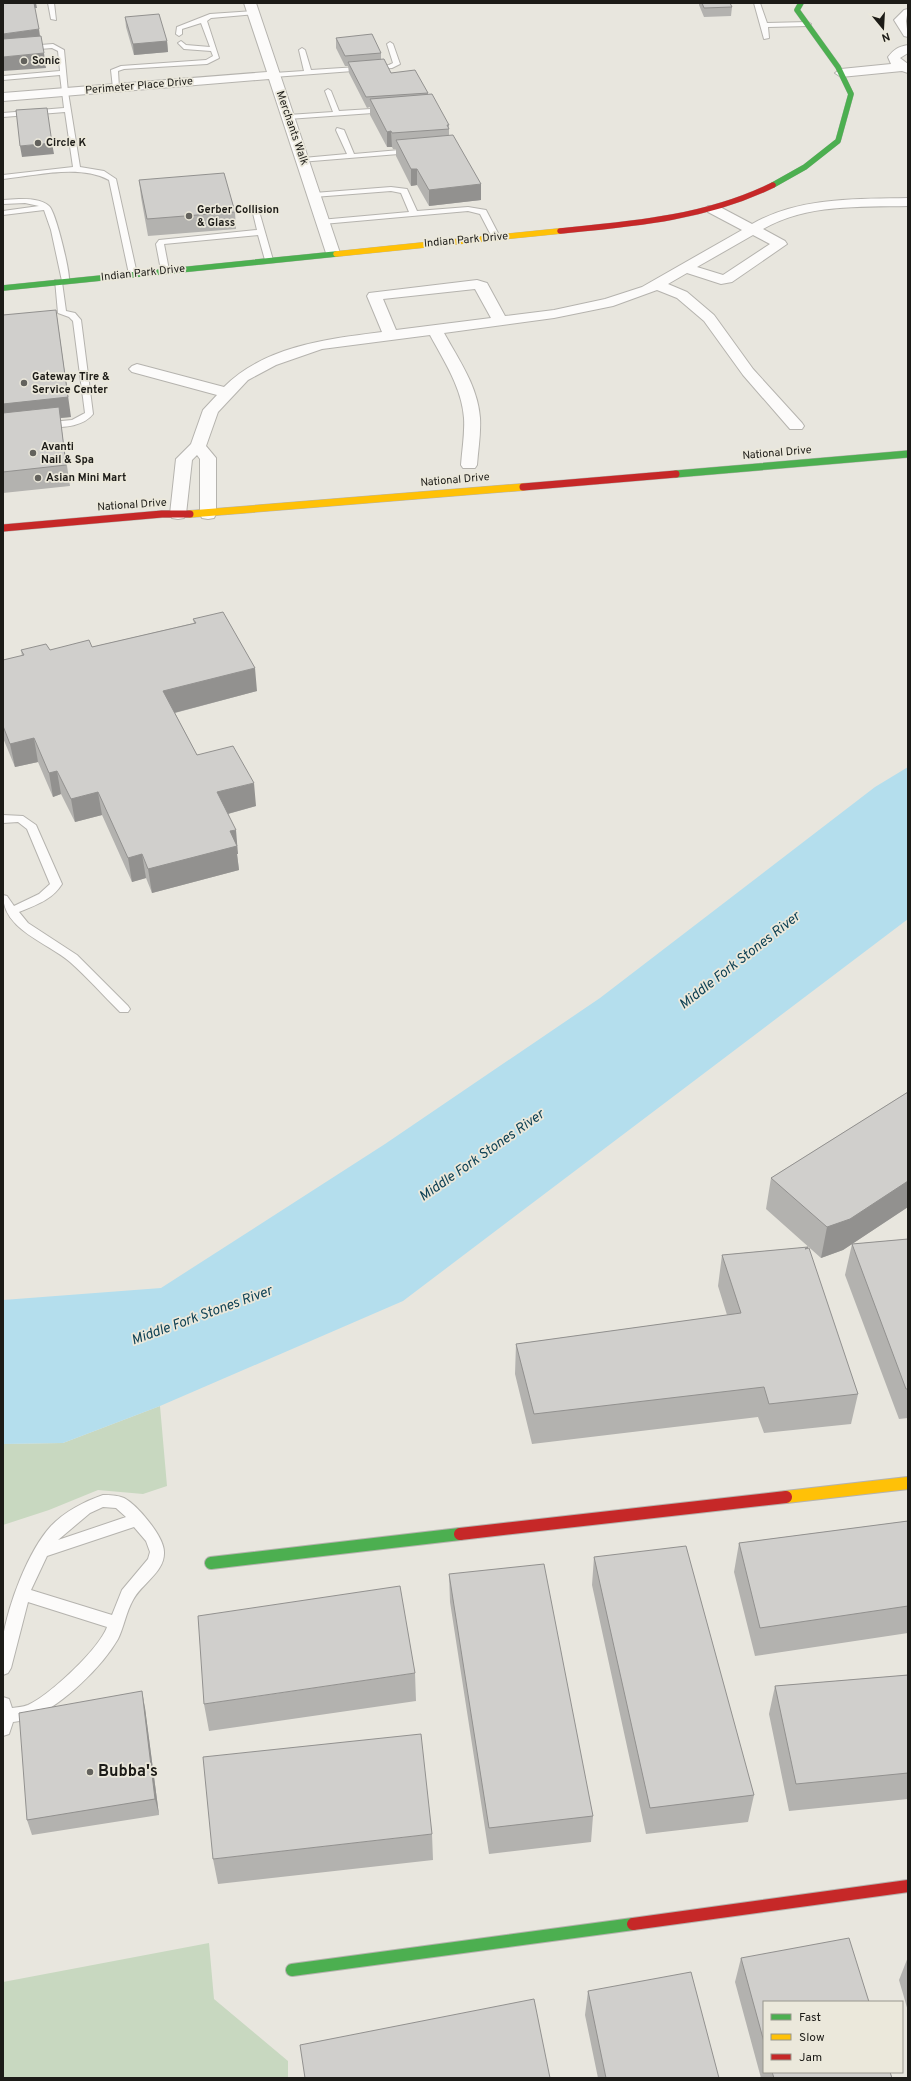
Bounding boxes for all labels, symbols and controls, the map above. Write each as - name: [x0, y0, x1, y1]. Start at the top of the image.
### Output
- north arrow: [863, 8, 903, 48]
- text: N: [880, 29, 892, 44]
- place label: Sonic: [32, 54, 60, 68]
- marker: Sonic: [19, 56, 29, 66]
- street label: Perimeter Place Drive: [85, 74, 194, 98]
- street label: Merchants Walk: [273, 89, 311, 167]
- place label: Circle K: [46, 136, 86, 150]
- marker: Circle K: [33, 138, 43, 148]
- place label: Gerber Collision & Glass: [197, 203, 279, 230]
- marker: Gerber Collision & Glass: [184, 211, 194, 221]
- street label: Indian Park Drive: [423, 229, 509, 251]
- street label: Indian Park Drive: [100, 262, 186, 284]
- place label: Gateway Tire & Service Center: [32, 370, 110, 397]
- marker: Gateway Tire & Service Center: [19, 378, 29, 388]
- place label: Avanti Nail & Spa: [41, 440, 94, 467]
- street label: National Drive: [742, 443, 812, 463]
- marker: Avanti Nail & Spa: [28, 448, 38, 458]
- street label: National Drive: [420, 470, 490, 490]
- place label: Asian Mini Mart: [46, 471, 126, 485]
- marker: Asian Mini Mart: [33, 473, 43, 483]
- street label: National Drive: [97, 496, 167, 514]
- water label: Middle Fork Stones River: [676, 907, 805, 1013]
- water label: Middle Fork Stones River: [416, 1105, 549, 1206]
- water label: Middle Fork Stones River: [129, 1282, 276, 1349]
- place label: Bubba's: [98, 1762, 158, 1782]
- marker: Bubba's: [85, 1767, 95, 1777]
- legend: [763, 2001, 903, 2073]
- text: Fast: [799, 2010, 821, 2026]
- text: Slow: [799, 2030, 825, 2046]
- text: Jam: [799, 2050, 822, 2066]

